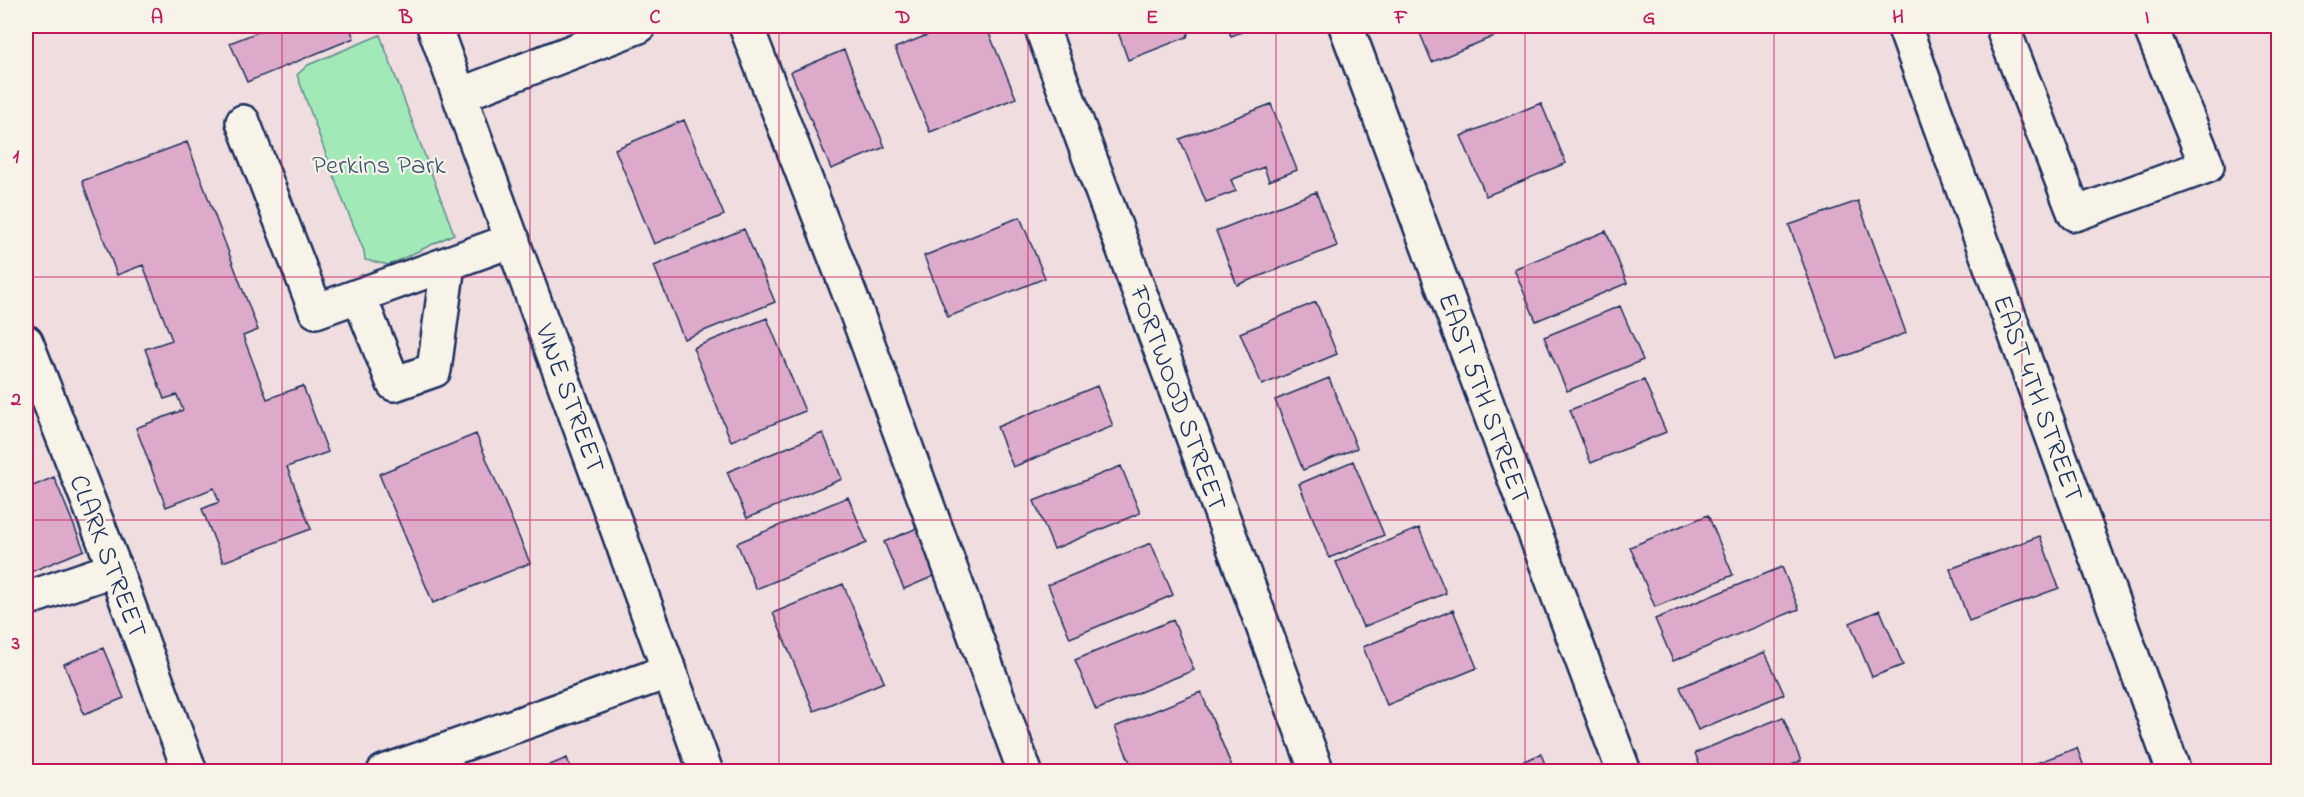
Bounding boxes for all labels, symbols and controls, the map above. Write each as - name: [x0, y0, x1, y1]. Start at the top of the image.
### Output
- text: A: [151, 4, 163, 33]
- text: B: [398, 4, 413, 33]
- text: C: [650, 4, 661, 33]
- text: D: [895, 4, 910, 33]
- text: E: [1146, 4, 1158, 33]
- text: F: [1394, 4, 1408, 33]
- text: G: [1643, 4, 1656, 33]
- text: H: [1892, 4, 1904, 33]
- text: I: [2145, 4, 2150, 33]
- text: 1: [13, 143, 20, 172]
- park label: Perkins Park: [312, 147, 446, 186]
- street label: FORTWOOD STREET: [1117, 280, 1236, 517]
- street label: EAST 5TH STREET: [1426, 288, 1539, 510]
- street label: EAST 4TH STREET: [1981, 290, 2092, 508]
- street label: VINE STREET: [523, 318, 614, 479]
- text: 2: [10, 386, 21, 415]
- street label: CLARK STREET: [58, 470, 156, 644]
- text: 3: [11, 630, 20, 659]

